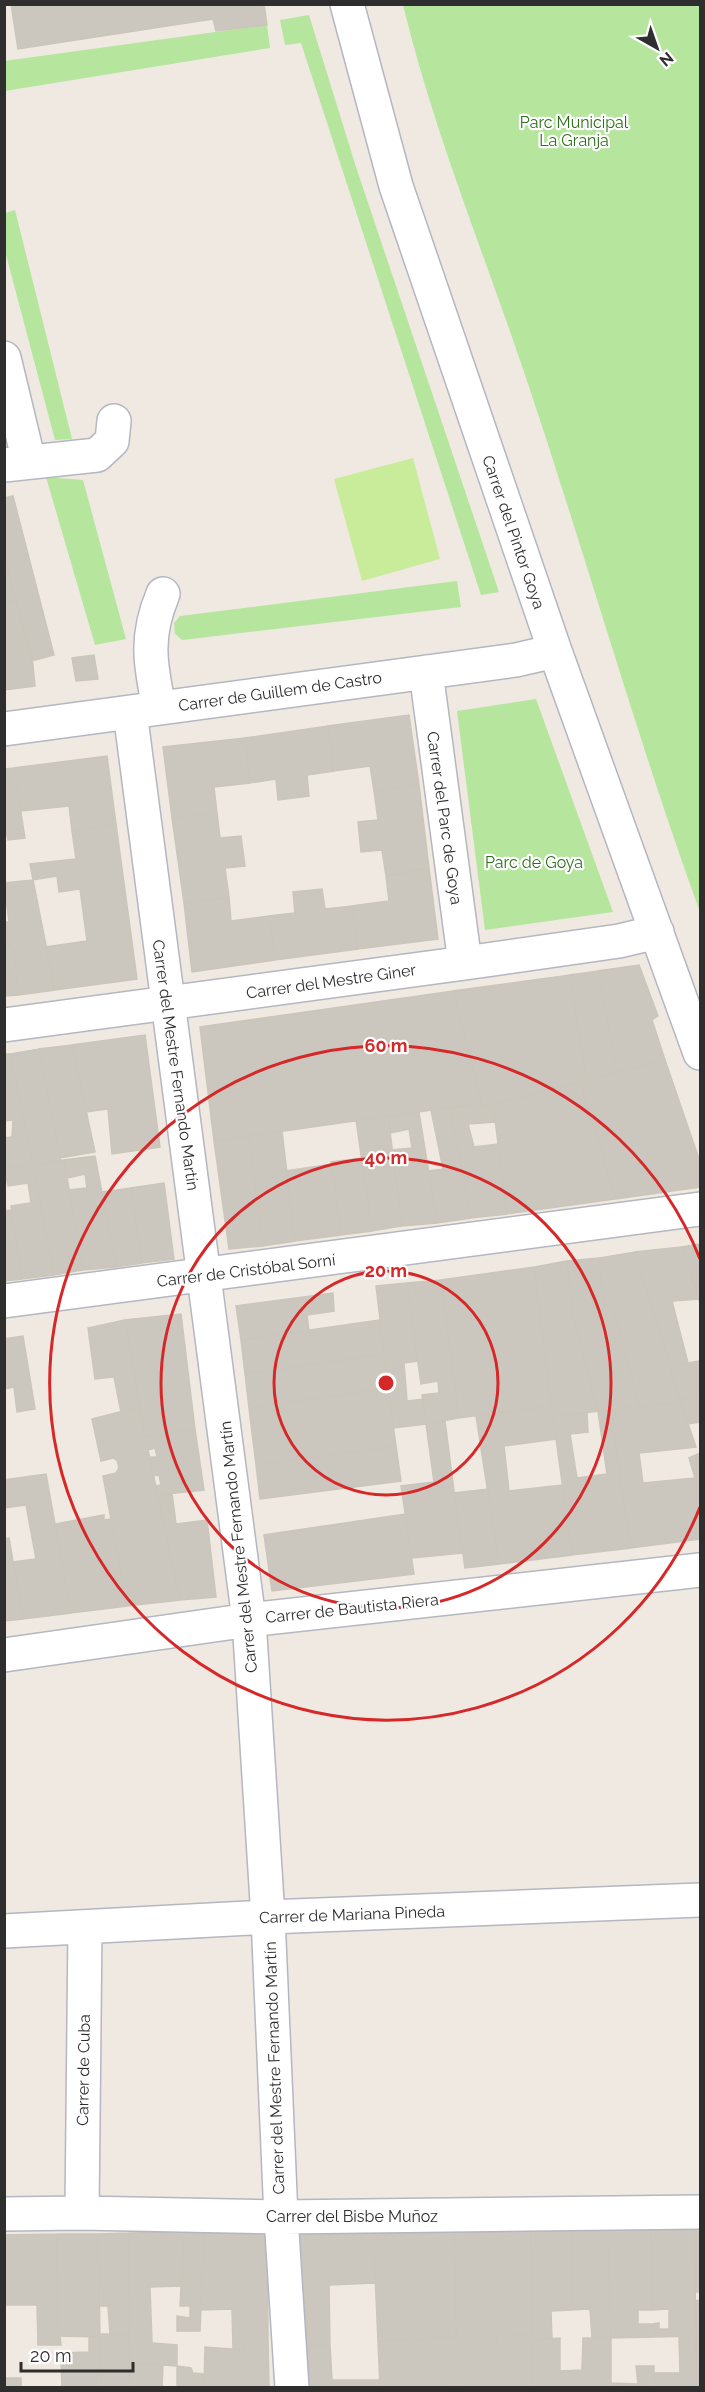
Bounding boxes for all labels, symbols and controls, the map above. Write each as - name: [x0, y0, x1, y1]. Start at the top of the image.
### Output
- north arrow: [627, 18, 687, 78]
- text: N: [656, 48, 677, 70]
- park label: Parc Municipal La Granja: [520, 113, 629, 150]
- street label: Carrer del Pintor Goya: [478, 453, 549, 612]
- street label: Carrer de Guillem de Castro: [177, 668, 383, 715]
- street label: Carrer del Parc de Goya: [423, 730, 466, 906]
- park label: Parc de Goya: [485, 853, 583, 872]
- street label: Carrer del Mestre Fernando Martín: [148, 938, 203, 1192]
- street label: Carrer del Mestre Giner: [245, 960, 418, 1003]
- text: 60 m: [364, 1035, 408, 1056]
- text: 40 m: [365, 1147, 407, 1168]
- street label: Carrer de Cristóbal Sorní: [156, 1250, 337, 1291]
- text: 20 m: [365, 1260, 407, 1281]
- centre of rings: [376, 1373, 396, 1393]
- street label: Carrer del Mestre Fernando Martín: [216, 1420, 261, 1674]
- street label: Carrer de Bautista Riera: [265, 1590, 440, 1627]
- street label: Carrer de Mariana Pineda: [259, 1902, 445, 1927]
- street label: Carrer del Mestre Fernando Martín: [261, 1941, 288, 2195]
- street label: Carrer de Cuba: [73, 2014, 94, 2126]
- street label: Carrer del Bisbe Muñoz: [266, 2207, 438, 2226]
- scale bar: [21, 2335, 134, 2373]
- text: 20 m: [30, 2345, 72, 2366]

